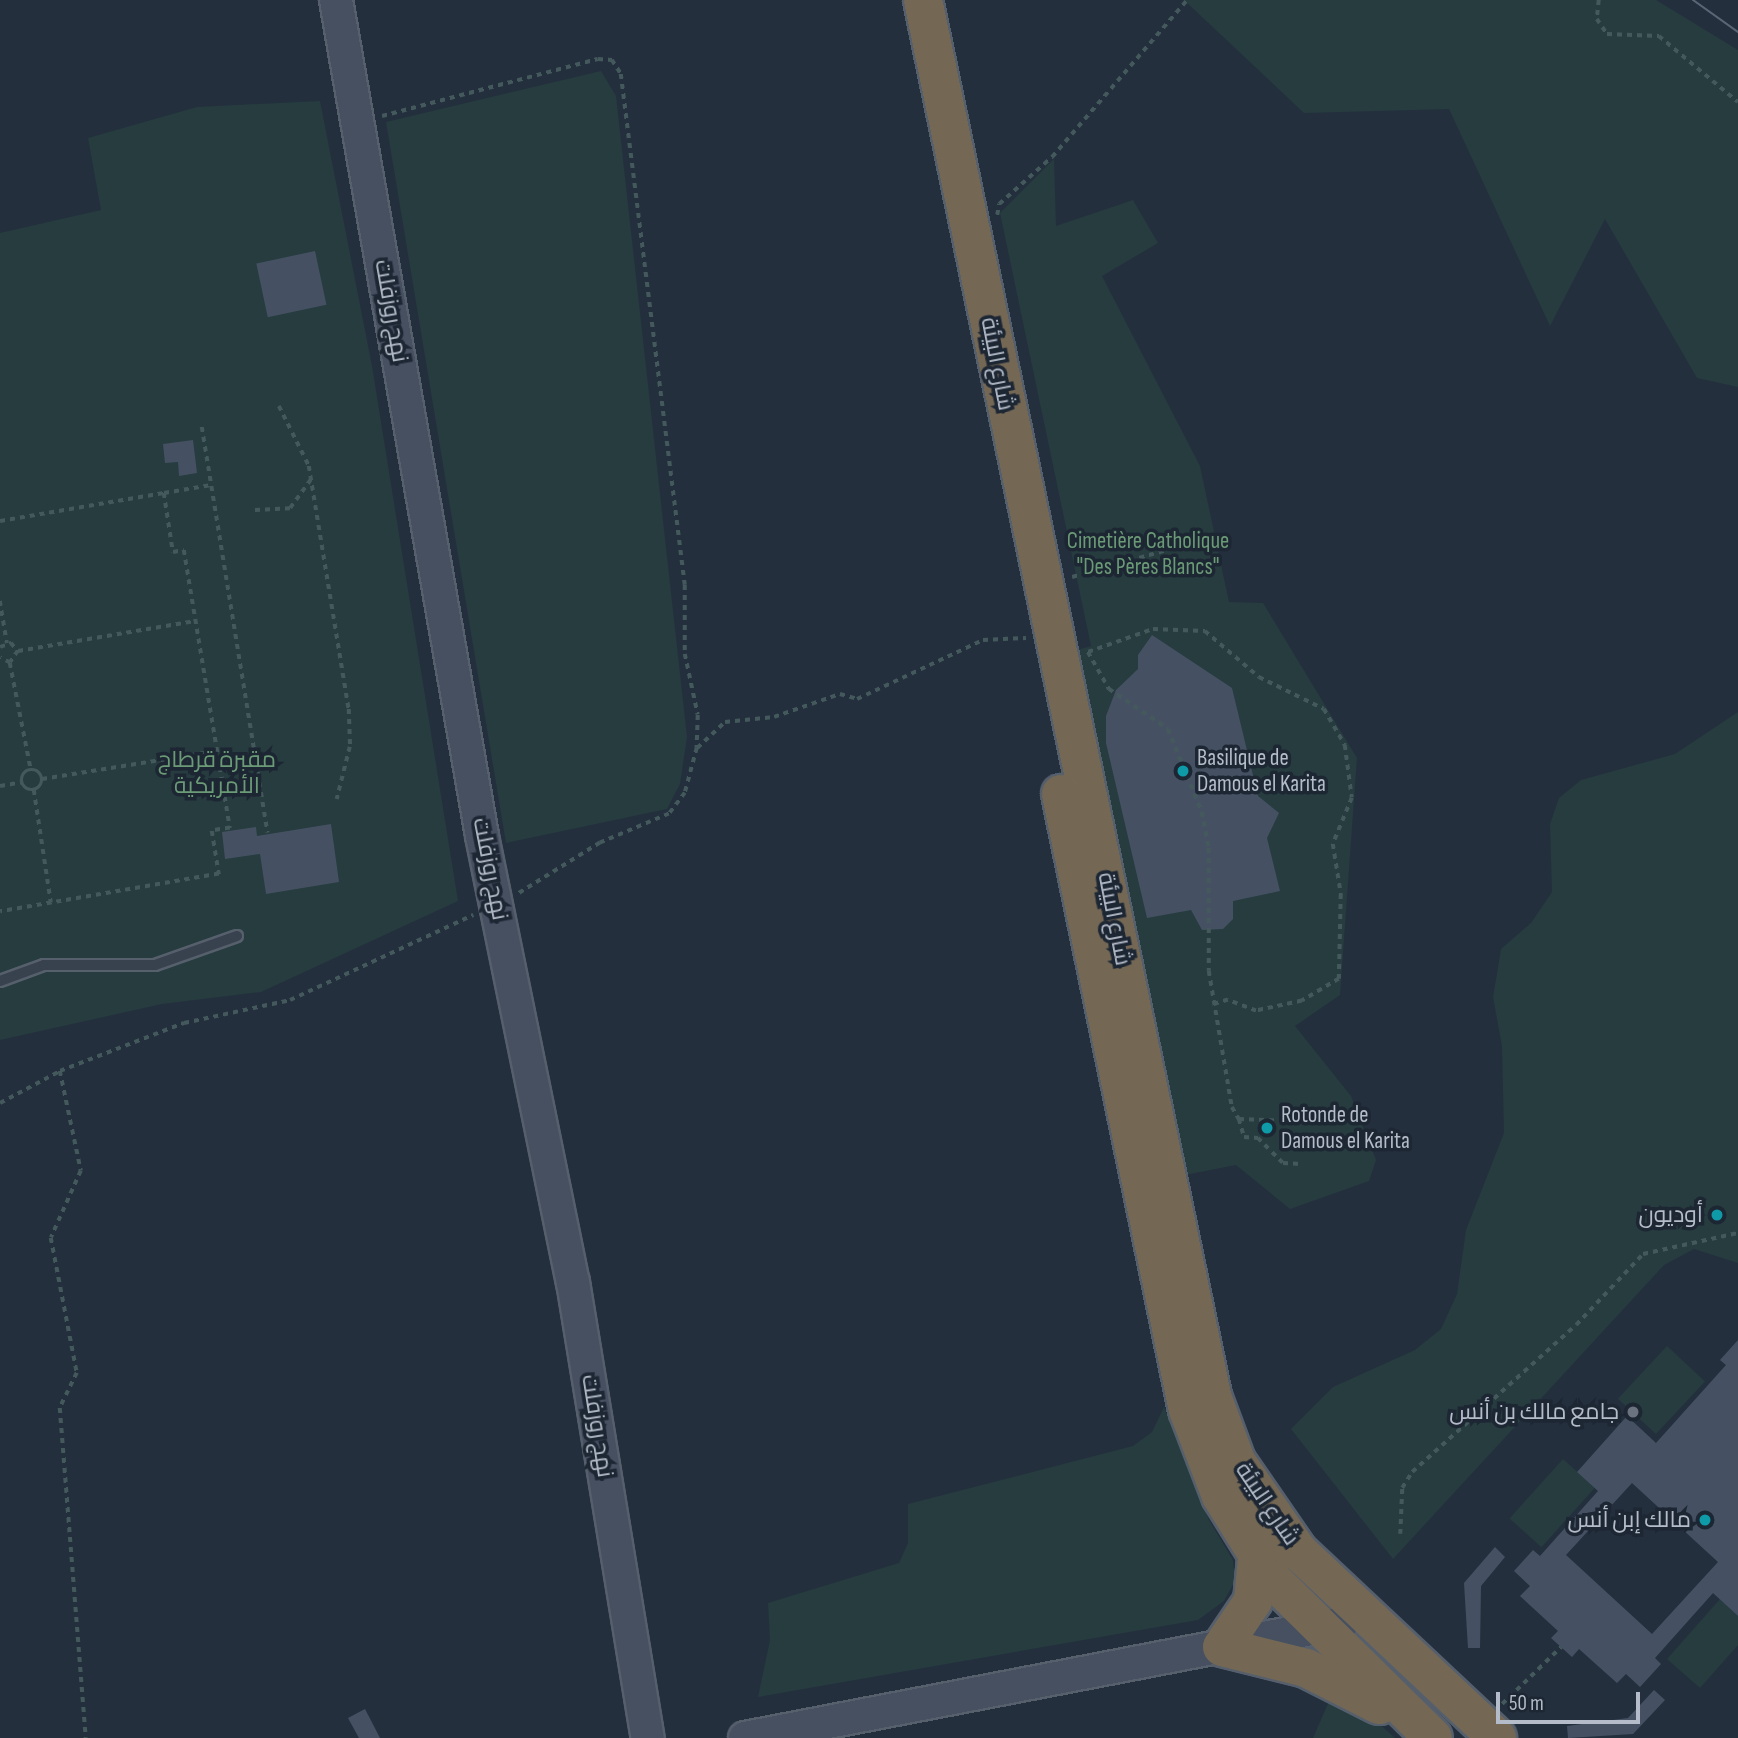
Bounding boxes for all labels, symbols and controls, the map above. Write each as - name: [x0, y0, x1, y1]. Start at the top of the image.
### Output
- street label: نهج روزفلت: [368, 257, 414, 365]
- street label: شارع البيئة: [974, 315, 1020, 413]
- park label: Cimetière Catholique "Des Pères Blancs": [1067, 527, 1229, 581]
- place label: Basilique de Damous el Karita: [1197, 744, 1326, 798]
- park label: مقبرة قرطاج الأمريكية: [158, 746, 276, 800]
- marker: Basilique de Damous el Karita: [1175, 763, 1191, 779]
- street label: نهج روزفلت: [467, 815, 513, 923]
- street label: شارع البيئة: [1091, 870, 1137, 968]
- place label: Rotonde de Damous el Karita: [1281, 1101, 1410, 1155]
- marker: Rotonde de Damous el Karita: [1259, 1120, 1275, 1136]
- place label: أوديون: [1638, 1201, 1703, 1229]
- marker: أوديون: [1709, 1207, 1725, 1223]
- street label: نهج روزفلت: [575, 1373, 619, 1479]
- place label: جامع مالك بن أنس: [1449, 1398, 1619, 1426]
- marker: جامع مالك بن أنس: [1625, 1404, 1641, 1420]
- street label: شارع البيئة: [1229, 1457, 1305, 1551]
- place label: مالك إبن أنس: [1568, 1506, 1691, 1534]
- marker: مالك إبن أنس: [1697, 1512, 1713, 1528]
- scale bar: [1500, 1678, 1644, 1722]
- text: 50 m: [1509, 1691, 1544, 1716]

